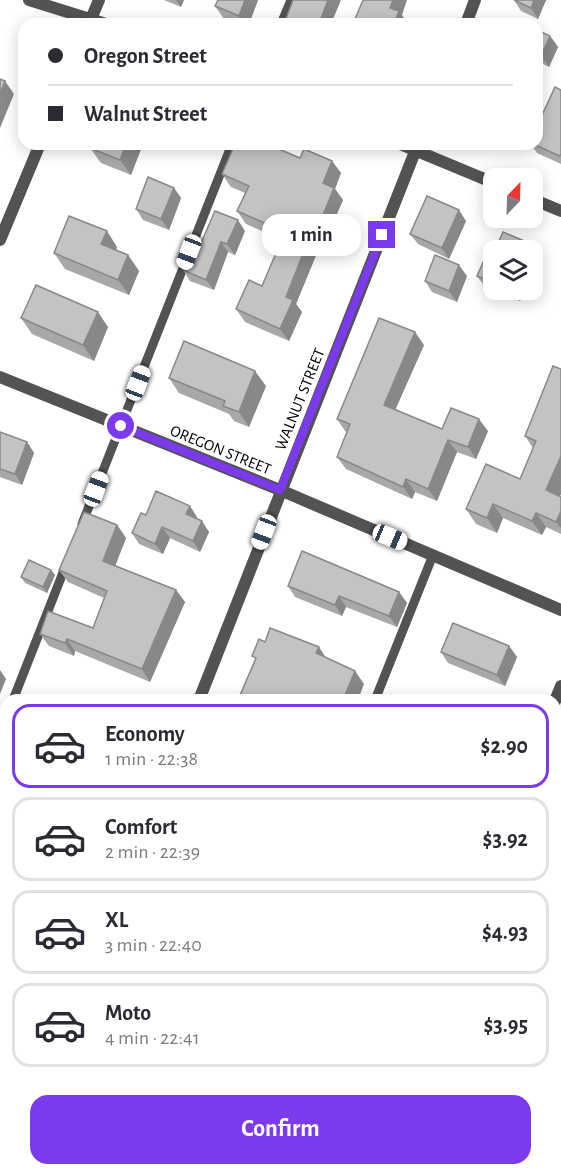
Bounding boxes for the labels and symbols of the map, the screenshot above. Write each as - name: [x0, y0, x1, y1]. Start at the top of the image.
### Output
- north arrow: [483, 168, 543, 228]
- callout: 1 min: [262, 214, 361, 256]
- route end: [368, 221, 395, 248]
- car: [174, 232, 204, 272]
- street label: WALNUT STREET: [272, 346, 328, 453]
- car: [123, 363, 153, 403]
- route start: [107, 412, 134, 439]
- street label: OREGON STREET: [168, 422, 273, 477]
- car: [81, 469, 111, 509]
- car: [249, 512, 279, 552]
- car: [370, 522, 410, 552]

